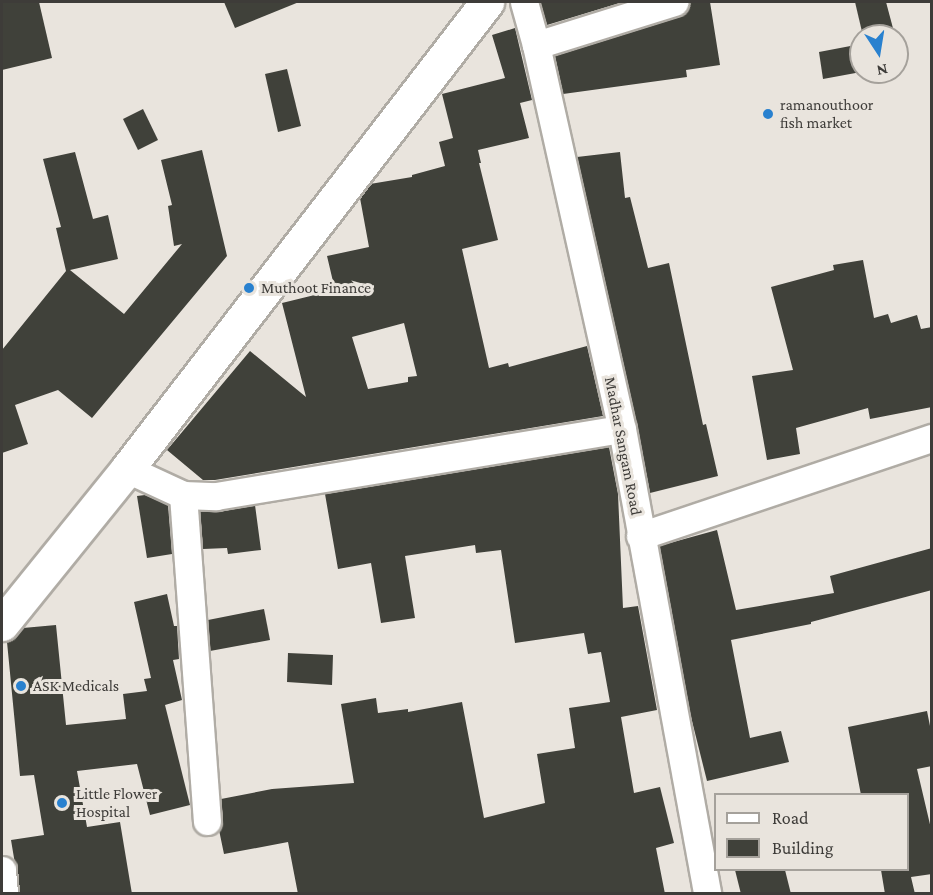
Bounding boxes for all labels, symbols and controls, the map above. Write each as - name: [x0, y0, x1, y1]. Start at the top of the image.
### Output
- north arrow: [849, 24, 909, 84]
- text: N: [875, 61, 890, 80]
- place label: ramanouthoor fish market: [780, 95, 874, 133]
- marker: ramanouthoor fish market: [761, 107, 775, 121]
- place label: Muthoot Finance: [261, 278, 371, 298]
- marker: Muthoot Finance: [242, 281, 256, 295]
- street label: Madhar Sangam Road: [600, 375, 646, 517]
- place label: ASK Medicals: [33, 676, 119, 696]
- marker: ASK Medicals: [14, 679, 28, 693]
- place label: Little Flower Hospital: [76, 784, 157, 822]
- legend: [714, 793, 909, 871]
- marker: Little Flower Hospital: [53, 794, 71, 812]
- text: Road: [772, 808, 809, 828]
- text: Building: [772, 838, 833, 858]

